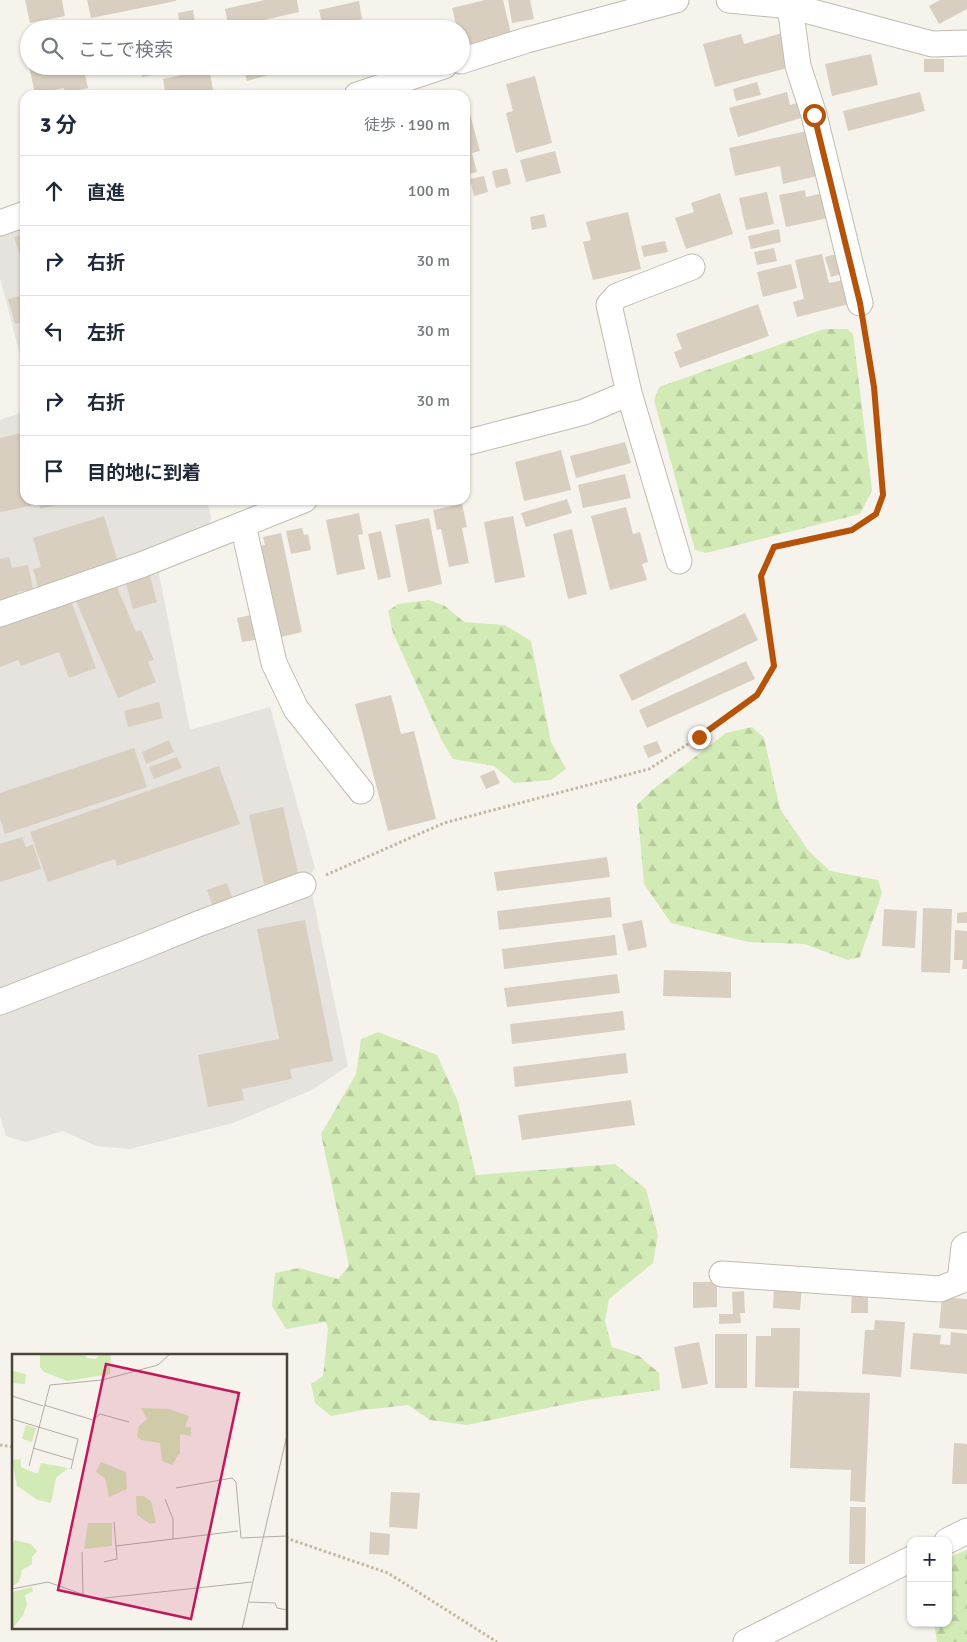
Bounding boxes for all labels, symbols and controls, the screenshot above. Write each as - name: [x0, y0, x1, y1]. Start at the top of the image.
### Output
- search box: [20, 20, 470, 75]
- icon: search: [38, 34, 66, 62]
- text: ここで検索: [78, 38, 173, 62]
- route start: [803, 104, 826, 127]
- text: 3 分: [40, 112, 77, 138]
- text: 徒歩 · 190 m: [364, 115, 450, 135]
- icon: ahead: [40, 177, 68, 205]
- text: 直進: [87, 181, 125, 205]
- text: 100 m: [408, 181, 450, 201]
- icon: right: [40, 247, 68, 275]
- text: 右折: [87, 251, 125, 275]
- text: 30 m: [416, 251, 450, 271]
- icon: left: [40, 317, 68, 345]
- text: 左折: [87, 321, 125, 345]
- text: 30 m: [416, 321, 450, 341]
- icon: right: [40, 387, 68, 415]
- text: 右折: [87, 391, 125, 415]
- text: 30 m: [416, 391, 450, 411]
- icon: arrive: [40, 457, 68, 485]
- text: 目的地に到着: [87, 461, 201, 485]
- route end: [688, 726, 711, 749]
- inset map: [12, 1354, 288, 1630]
- map controls: [907, 1537, 952, 1627]
- button: +: [907, 1537, 952, 1582]
- button: −: [907, 1582, 952, 1627]

